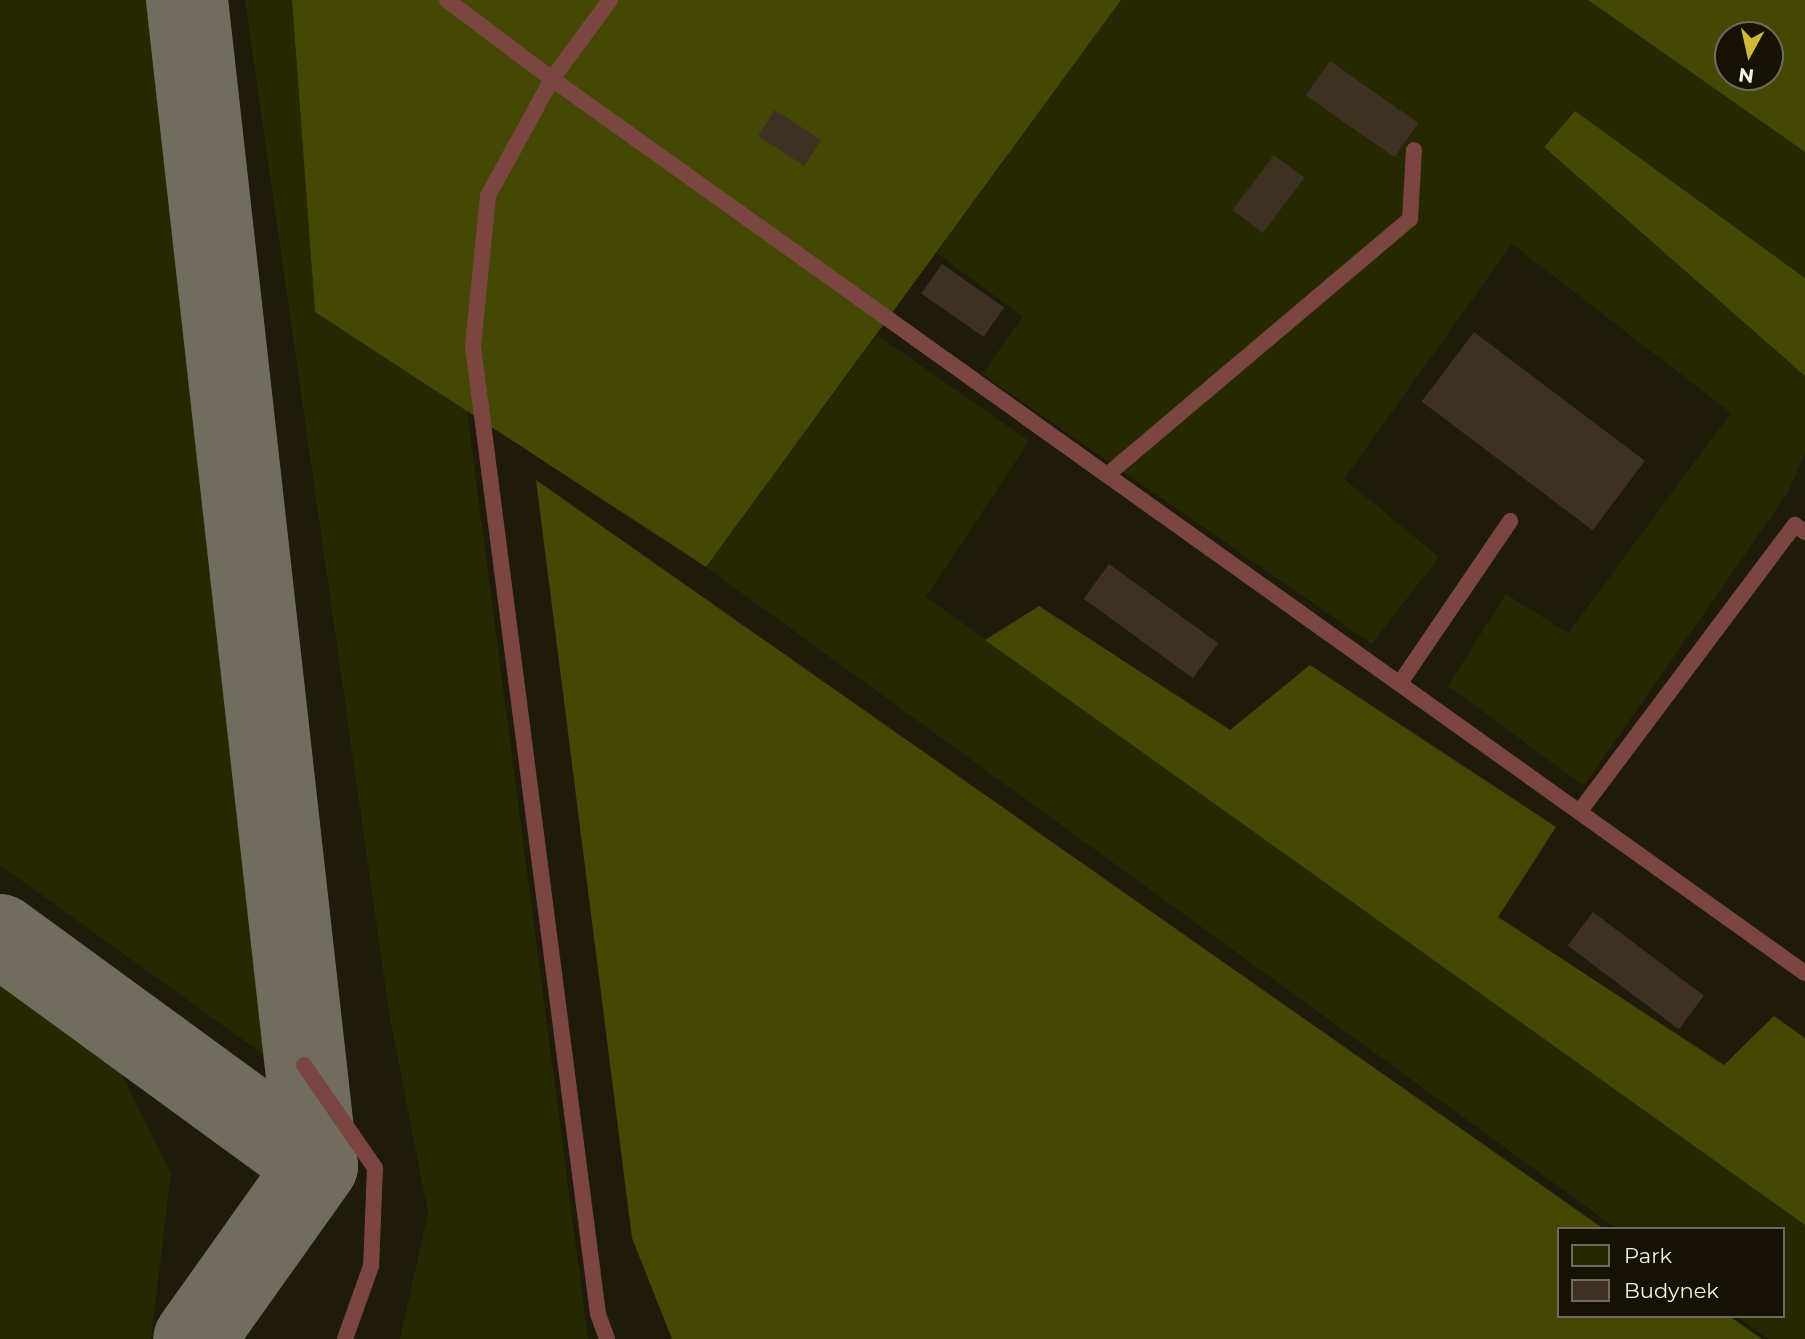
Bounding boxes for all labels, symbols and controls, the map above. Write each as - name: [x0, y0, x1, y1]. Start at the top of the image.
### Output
- north arrow: [1714, 21, 1784, 91]
- text: N: [1737, 63, 1755, 88]
- legend: [1556, 1227, 1784, 1318]
- text: Park: [1624, 1243, 1672, 1268]
- text: Budynek: [1624, 1278, 1719, 1303]

